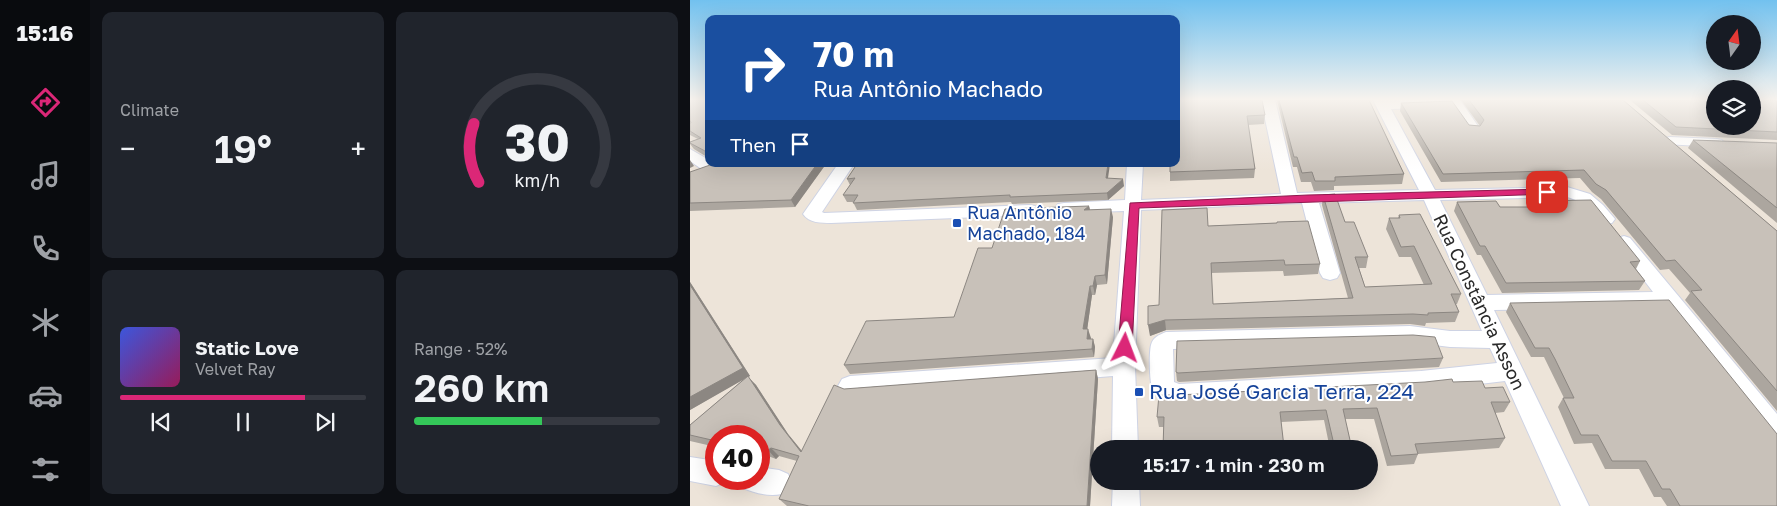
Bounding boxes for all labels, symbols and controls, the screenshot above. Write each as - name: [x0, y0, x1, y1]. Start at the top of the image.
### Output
- north arrow: [1706, 15, 1761, 70]
- map controls: [1706, 15, 1761, 135]
- text: 15:16: [16, 19, 74, 46]
- text: 70 m: [813, 33, 894, 75]
- icon: right: [730, 35, 795, 100]
- text: Rua Antônio Machado: [813, 75, 1043, 102]
- button: layers: [1706, 80, 1761, 135]
- icon: directions: [28, 85, 63, 120]
- text: Climate: [120, 100, 179, 120]
- text: 30: [504, 110, 570, 172]
- text: 19°: [214, 126, 272, 171]
- icon: arrive: [786, 130, 814, 158]
- text: −: [120, 132, 135, 165]
- text: +: [351, 132, 366, 165]
- text: Then: [730, 133, 776, 156]
- icon: music: [28, 158, 63, 193]
- text: km/h: [514, 169, 560, 191]
- pin: [1526, 171, 1568, 213]
- icon: arrive: [1533, 178, 1561, 206]
- place label: Rua Antônio Machado, 184: [967, 201, 1086, 244]
- street label: Rua Constância Asson: [1429, 210, 1530, 393]
- marker: Rua Antônio Machado, 184: [951, 217, 963, 229]
- icon: phone: [28, 231, 63, 266]
- icon: climate: [28, 305, 63, 340]
- position arrow: [1098, 321, 1150, 373]
- text: Static Love: [195, 336, 299, 359]
- text: Range · 52%: [414, 339, 508, 359]
- text: Velvet Ray: [195, 359, 276, 379]
- text: 260 km: [414, 365, 549, 410]
- icon: car: [28, 378, 63, 413]
- place label: Rua José Garcia Terra, 224: [1149, 378, 1414, 404]
- marker: Rua José Garcia Terra, 224: [1133, 386, 1145, 398]
- icon: previous: [147, 408, 175, 436]
- icon: pause: [229, 408, 257, 436]
- icon: next: [311, 408, 339, 436]
- speed limit sign: 40: [705, 425, 770, 490]
- icon: filters: [28, 452, 63, 487]
- text: 15:17 · 1 min · 230 m: [1143, 453, 1325, 476]

